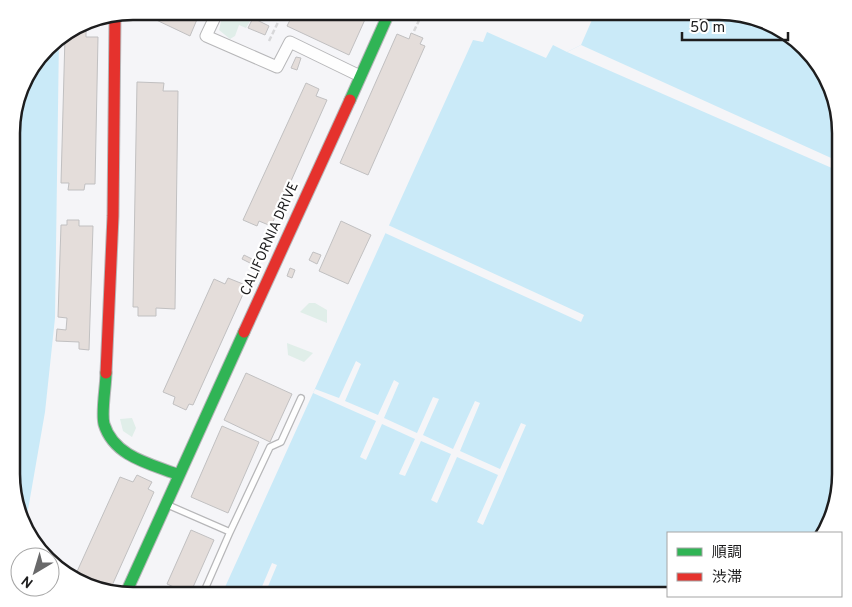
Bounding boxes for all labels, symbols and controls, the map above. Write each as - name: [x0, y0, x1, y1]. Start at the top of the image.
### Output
- scale bar: [682, 10, 788, 42]
- text: 50 m: [690, 19, 725, 38]
- street label: CALIFORNIA DRIVE: [237, 179, 303, 299]
- legend: [667, 532, 842, 597]
- text: 順調: [712, 544, 742, 563]
- north arrow: [10, 547, 60, 597]
- text: 渋滞: [712, 569, 742, 588]
- text: N: [19, 571, 37, 591]

